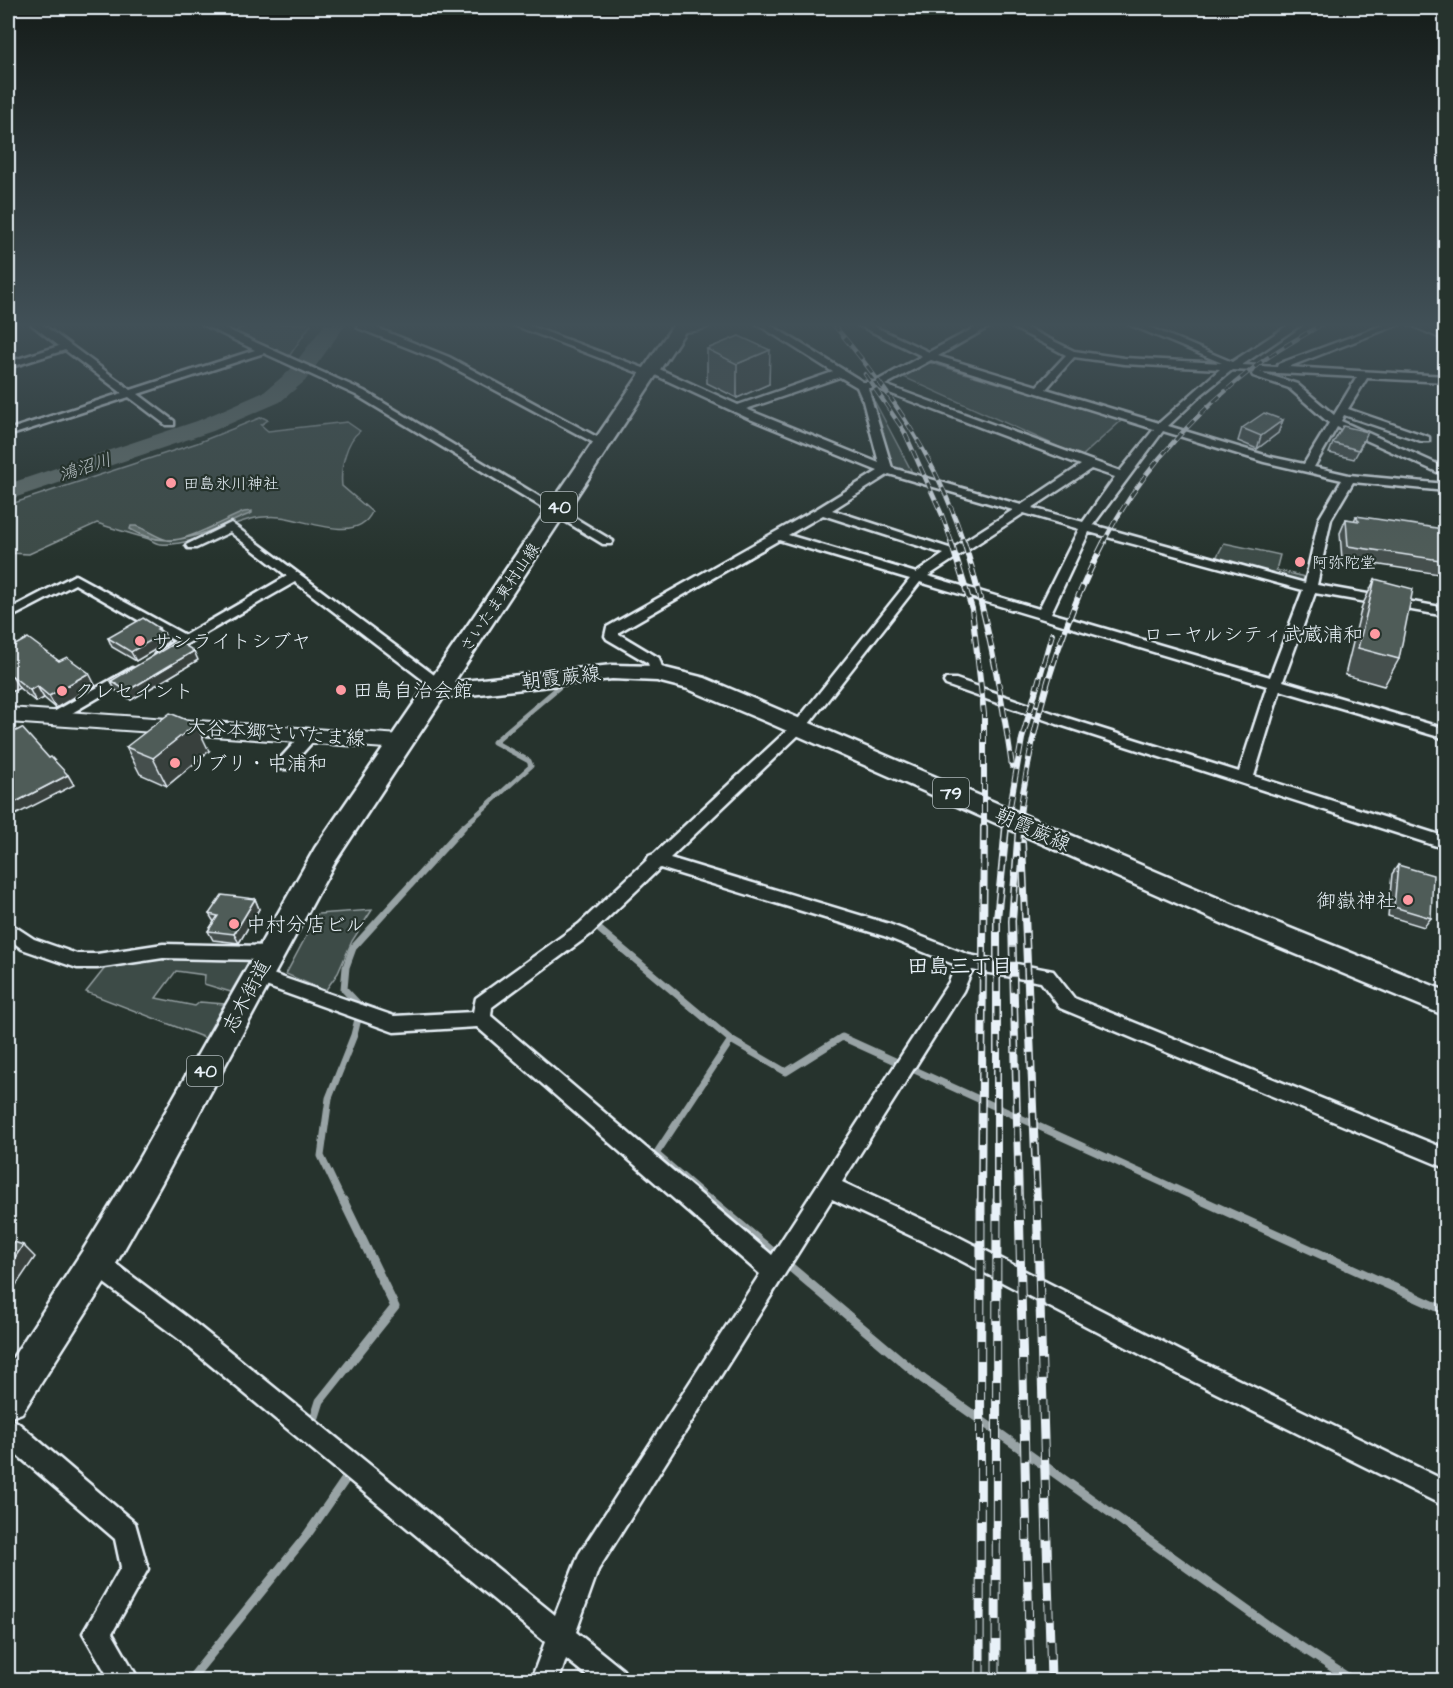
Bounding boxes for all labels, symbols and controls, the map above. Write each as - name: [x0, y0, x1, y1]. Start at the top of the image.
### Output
- water label: 鴻沼川: [56, 447, 115, 488]
- place label: 田島氷川神社: [183, 473, 279, 495]
- marker: 田島氷川神社: [164, 476, 178, 490]
- road number: 40: [541, 492, 577, 522]
- street label: さいたま東村山線: [455, 539, 545, 657]
- place label: 阿弥陀堂: [1312, 552, 1376, 574]
- marker: 阿弥陀堂: [1293, 555, 1307, 569]
- place label: ローヤルシティ武蔵浦和: [1143, 621, 1363, 649]
- marker: ローヤルシティ武蔵浦和: [1368, 627, 1382, 641]
- place label: サンライトシブヤ: [152, 628, 311, 656]
- marker: サンライトシブヤ: [133, 634, 147, 648]
- street label: 朝霞蕨線: [520, 660, 602, 696]
- place label: 田島自治会館: [353, 677, 473, 705]
- place label: クレセイント: [74, 678, 194, 706]
- marker: 田島自治会館: [334, 683, 348, 697]
- marker: クレセイント: [55, 684, 69, 698]
- street label: 大谷本郷さいたま線: [186, 713, 366, 753]
- place label: リブリ・中浦和: [187, 750, 327, 778]
- marker: リブリ・中浦和: [168, 756, 182, 770]
- road number: 79: [933, 778, 969, 808]
- street label: 朝霞蕨線: [990, 801, 1075, 859]
- place label: 御嶽神社: [1316, 887, 1396, 915]
- marker: 御嶽神社: [1401, 893, 1415, 907]
- place label: 中村分店ビル: [246, 911, 366, 939]
- marker: 中村分店ビル: [227, 917, 241, 931]
- district label: 田島三丁目: [908, 952, 1013, 981]
- street label: 志木街道: [216, 955, 278, 1038]
- road number: 40: [187, 1056, 223, 1086]

